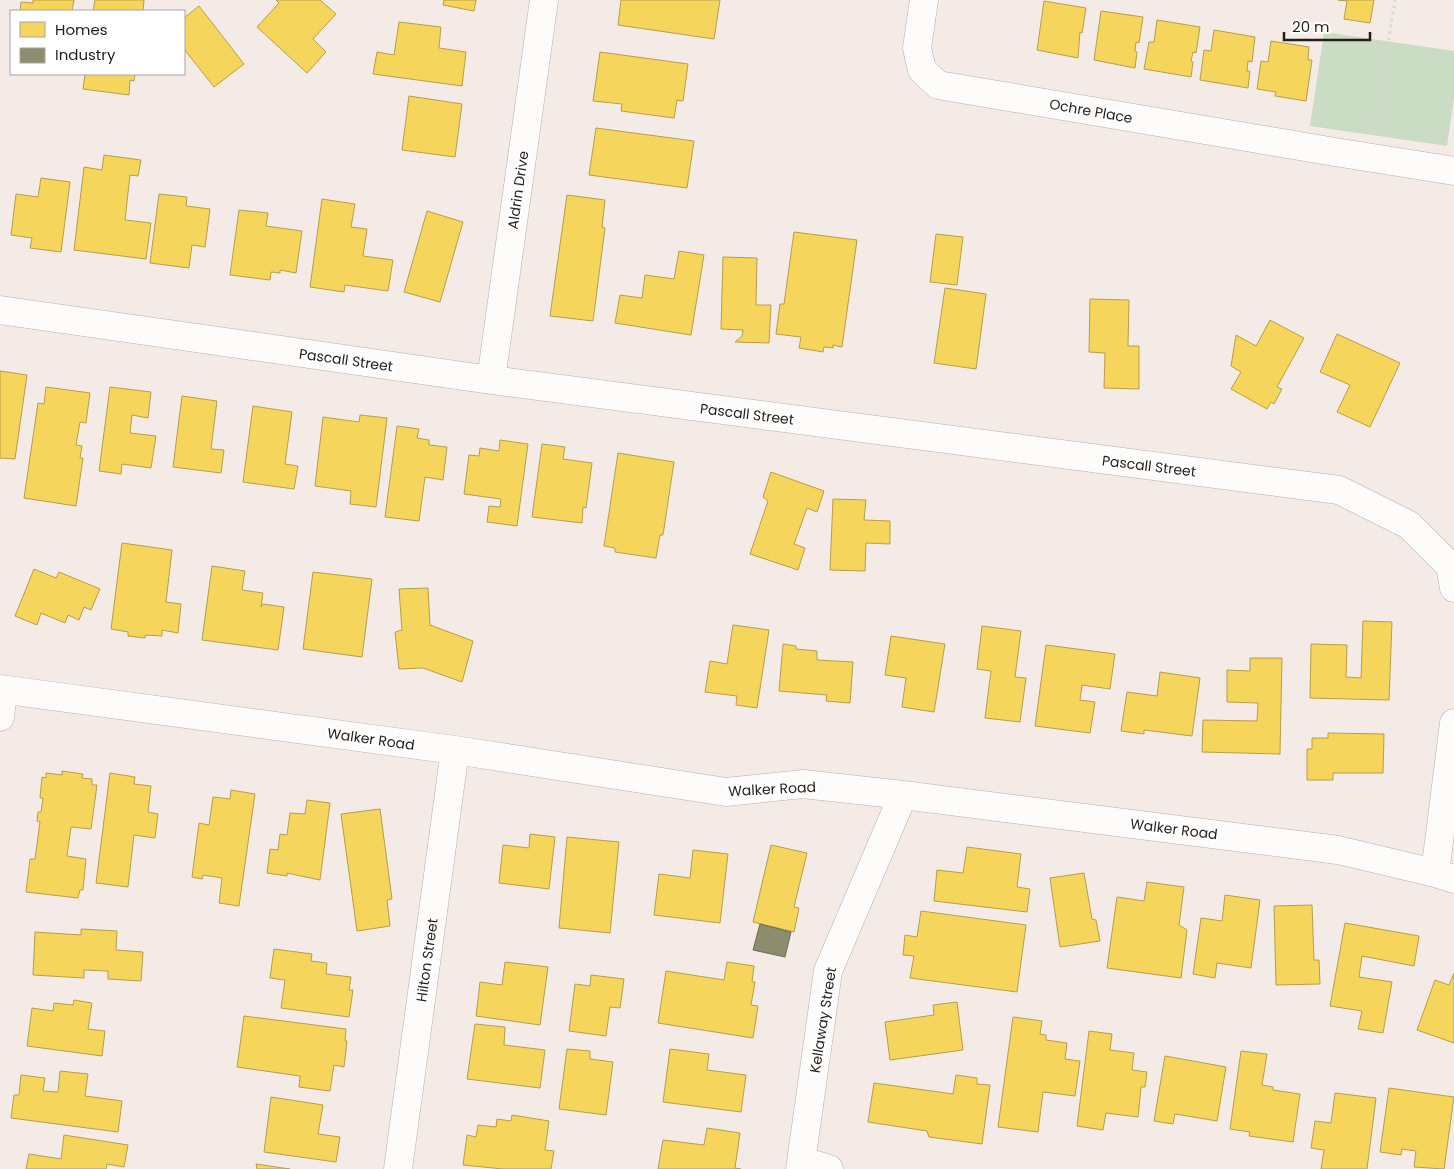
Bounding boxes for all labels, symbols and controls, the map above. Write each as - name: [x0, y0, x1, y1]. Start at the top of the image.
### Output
- legend: [10, 10, 185, 75]
- scale bar: [1284, 10, 1370, 42]
- text: 20 m: [1292, 16, 1330, 37]
- text: Homes: [55, 19, 108, 40]
- text: Industry: [55, 44, 116, 65]
- street label: Ochre Place: [1048, 94, 1135, 128]
- street label: Aldrin Drive: [503, 149, 533, 230]
- street label: Pascall Street: [298, 344, 394, 376]
- street label: Pascall Street: [699, 398, 795, 430]
- street label: Pascall Street: [1101, 450, 1197, 482]
- street label: Walker Road: [326, 723, 416, 755]
- street label: Walker Road: [728, 777, 816, 801]
- street label: Walker Road: [1129, 814, 1219, 844]
- street label: Hilton Street: [411, 917, 443, 1003]
- street label: Kellaway Street: [805, 966, 841, 1074]

